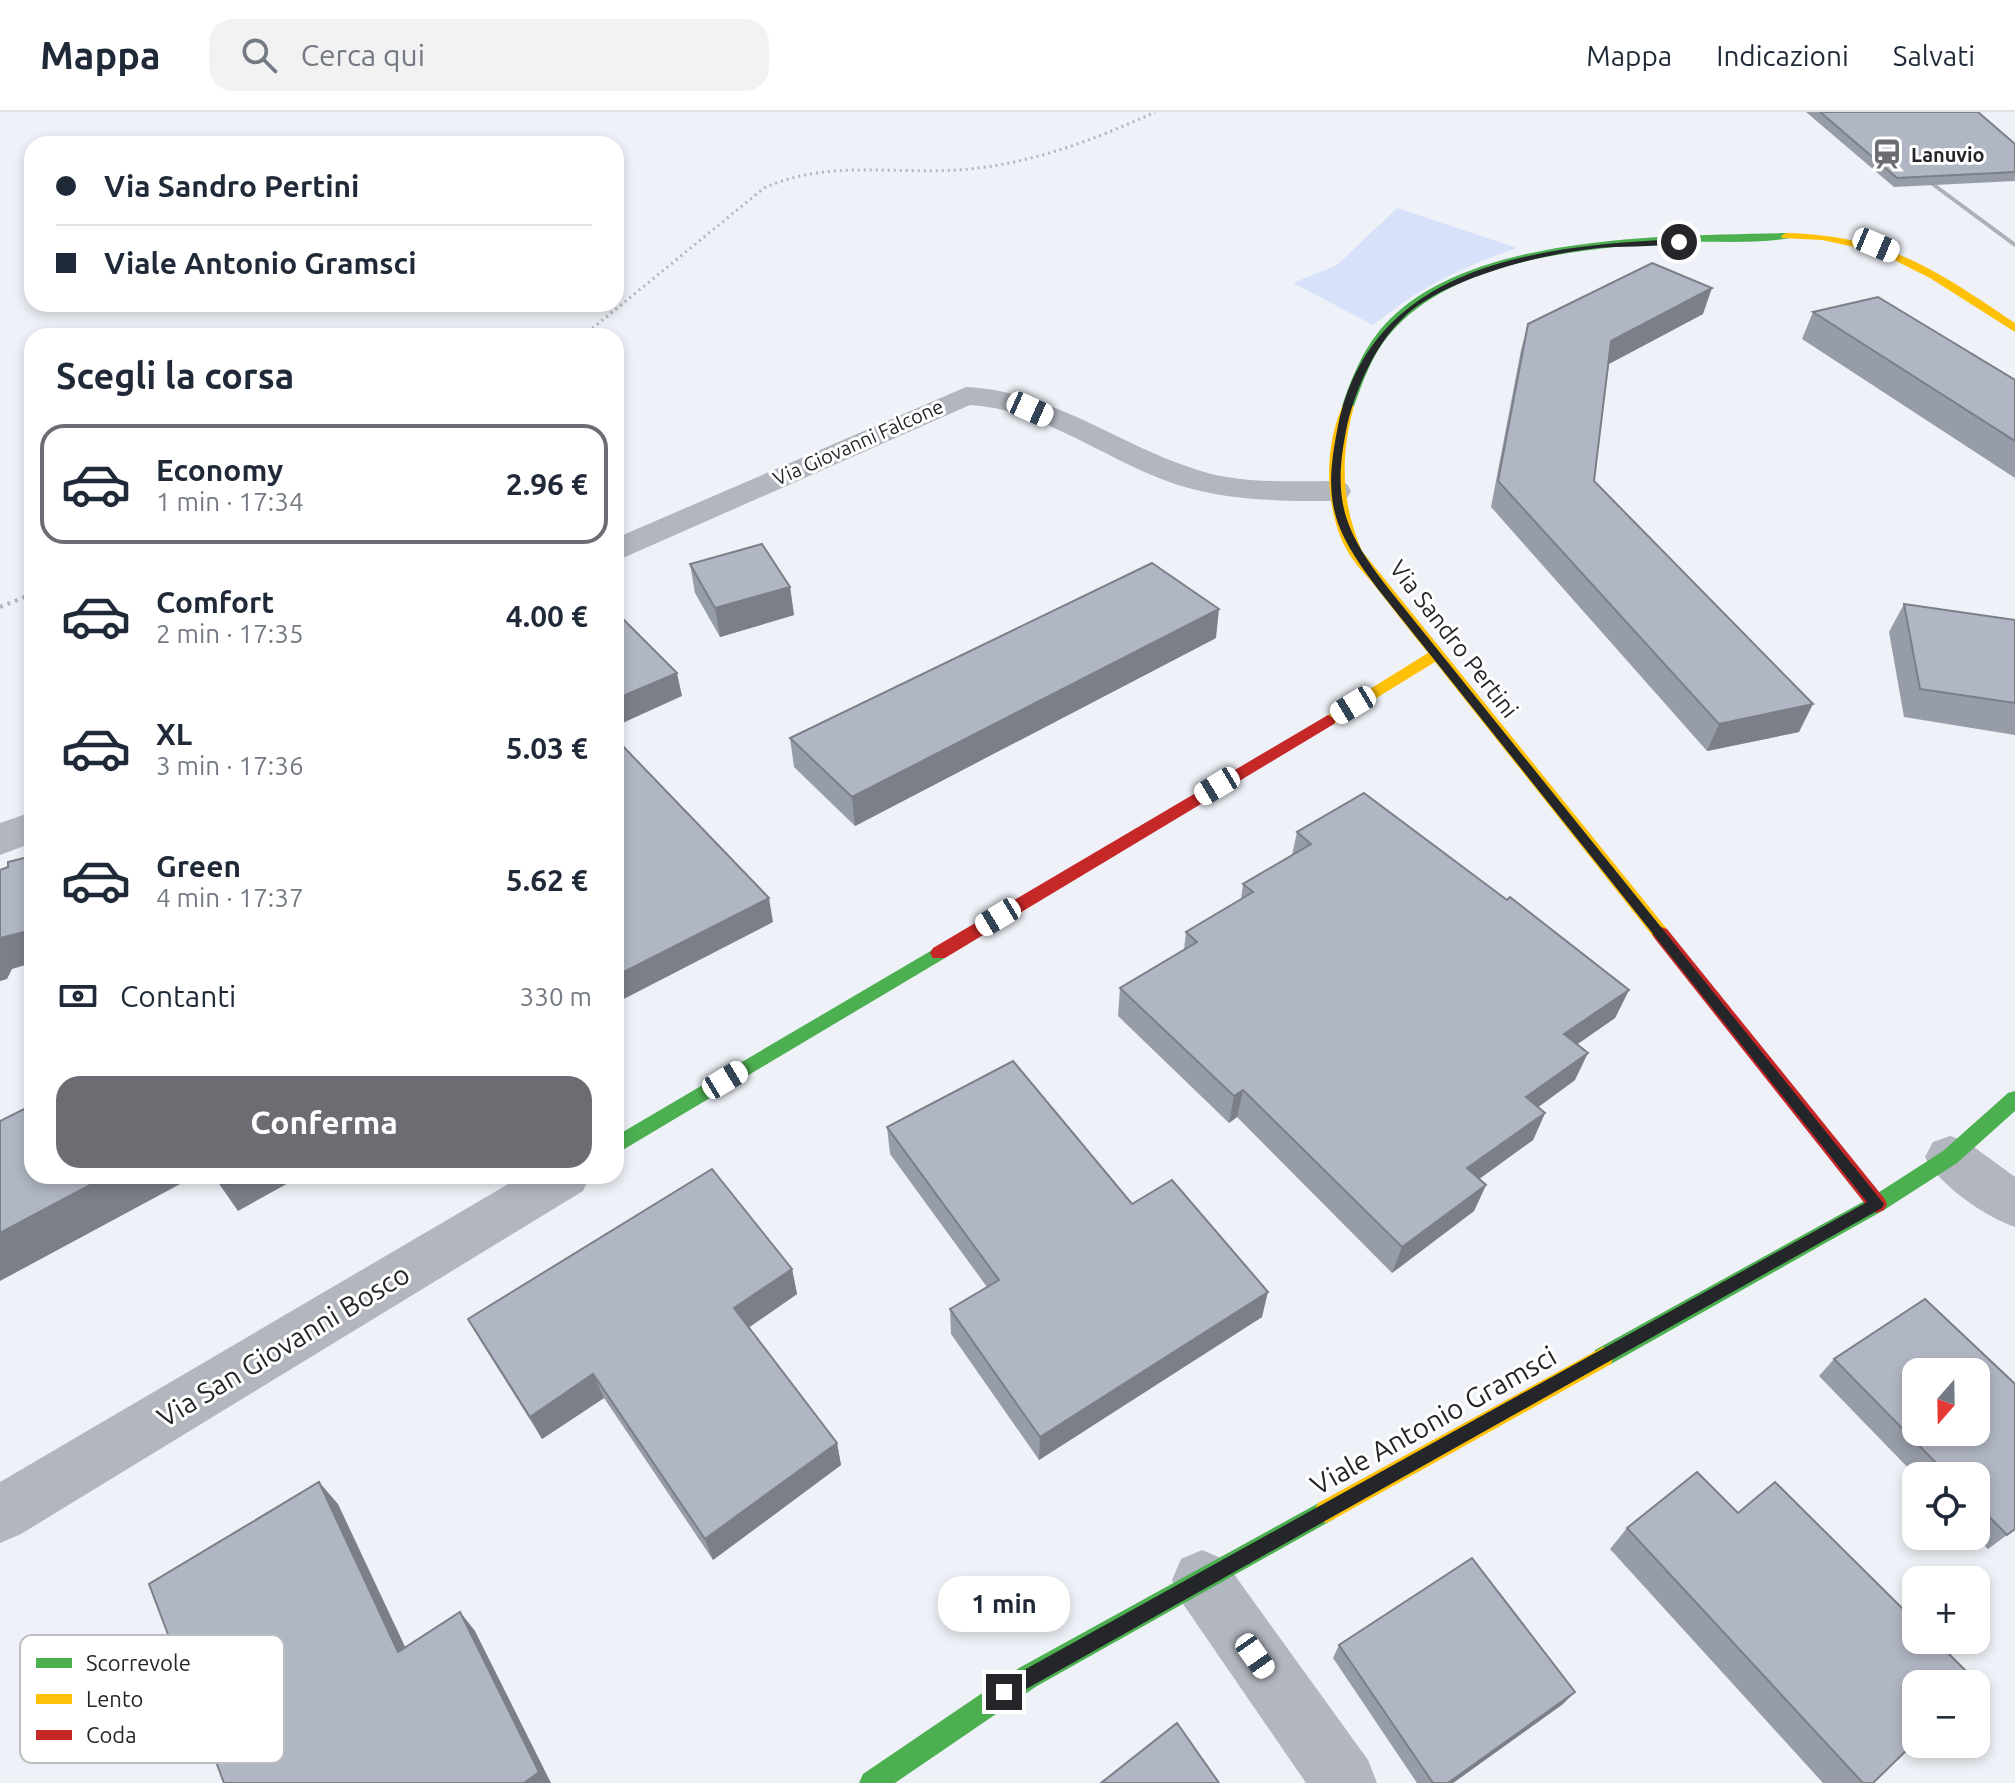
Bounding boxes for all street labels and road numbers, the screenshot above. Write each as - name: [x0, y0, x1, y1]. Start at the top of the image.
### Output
- street label: Via Giovanni Falcone: [769, 394, 947, 490]
- street label: Via Sandro Pertini: [1384, 555, 1524, 723]
- street label: Via San Giovanni Bosco: [151, 1257, 415, 1433]
- street label: Viale Antonio Gramsci: [1305, 1340, 1561, 1500]

